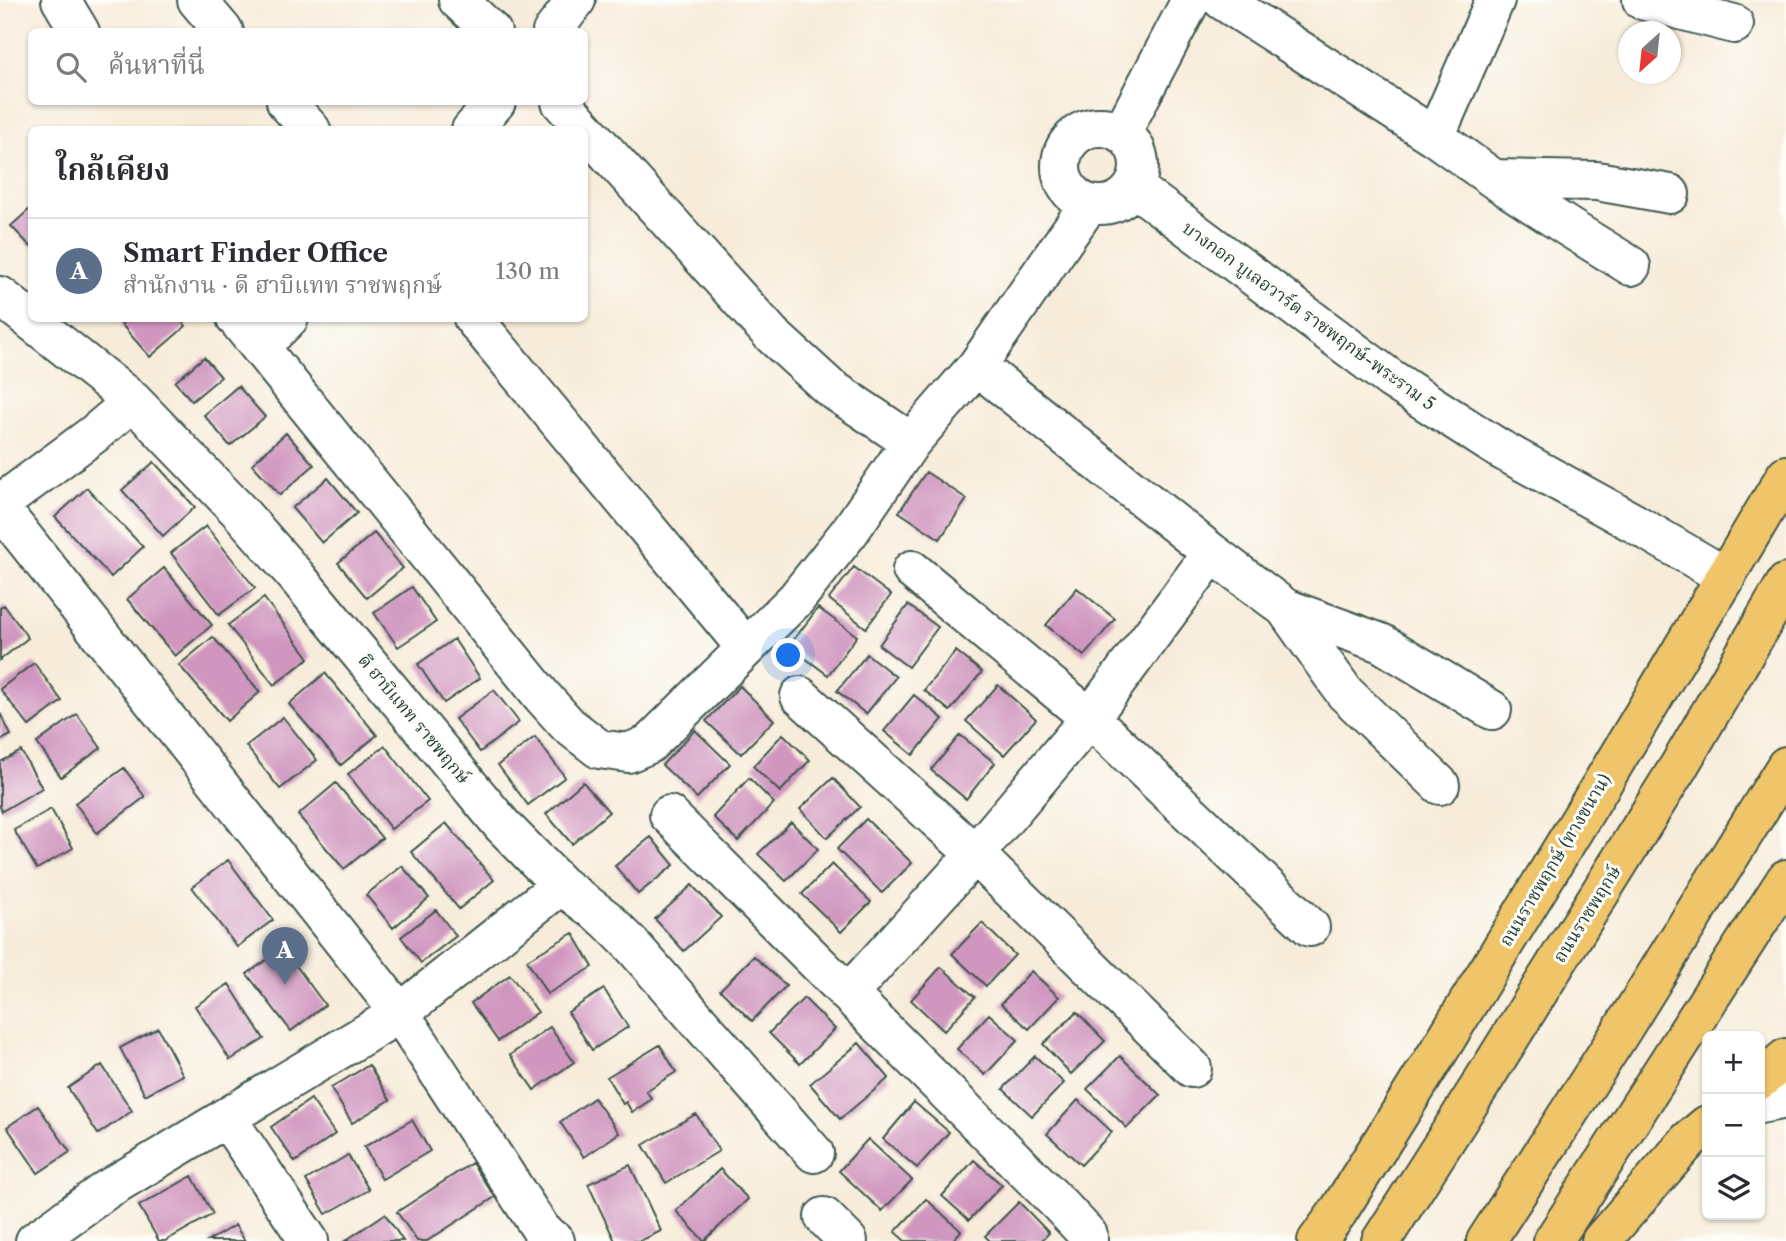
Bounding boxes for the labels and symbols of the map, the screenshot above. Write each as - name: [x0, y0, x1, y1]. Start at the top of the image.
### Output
- north arrow: [1618, 21, 1681, 84]
- street label: บางกอก บูเลอวาร์ด ราชพฤกษ์-พระราม 5: [1178, 217, 1440, 415]
- your location: [771, 638, 805, 672]
- street label: ดี ฮาบิแทท ราชพฤกษ์: [353, 650, 475, 789]
- street label: ถนนราชพฤกษ์ (ทางขนาน): [1495, 770, 1615, 950]
- street label: ถนนราชพฤกษ์: [1549, 861, 1625, 967]
- pin: A: [262, 927, 308, 985]

